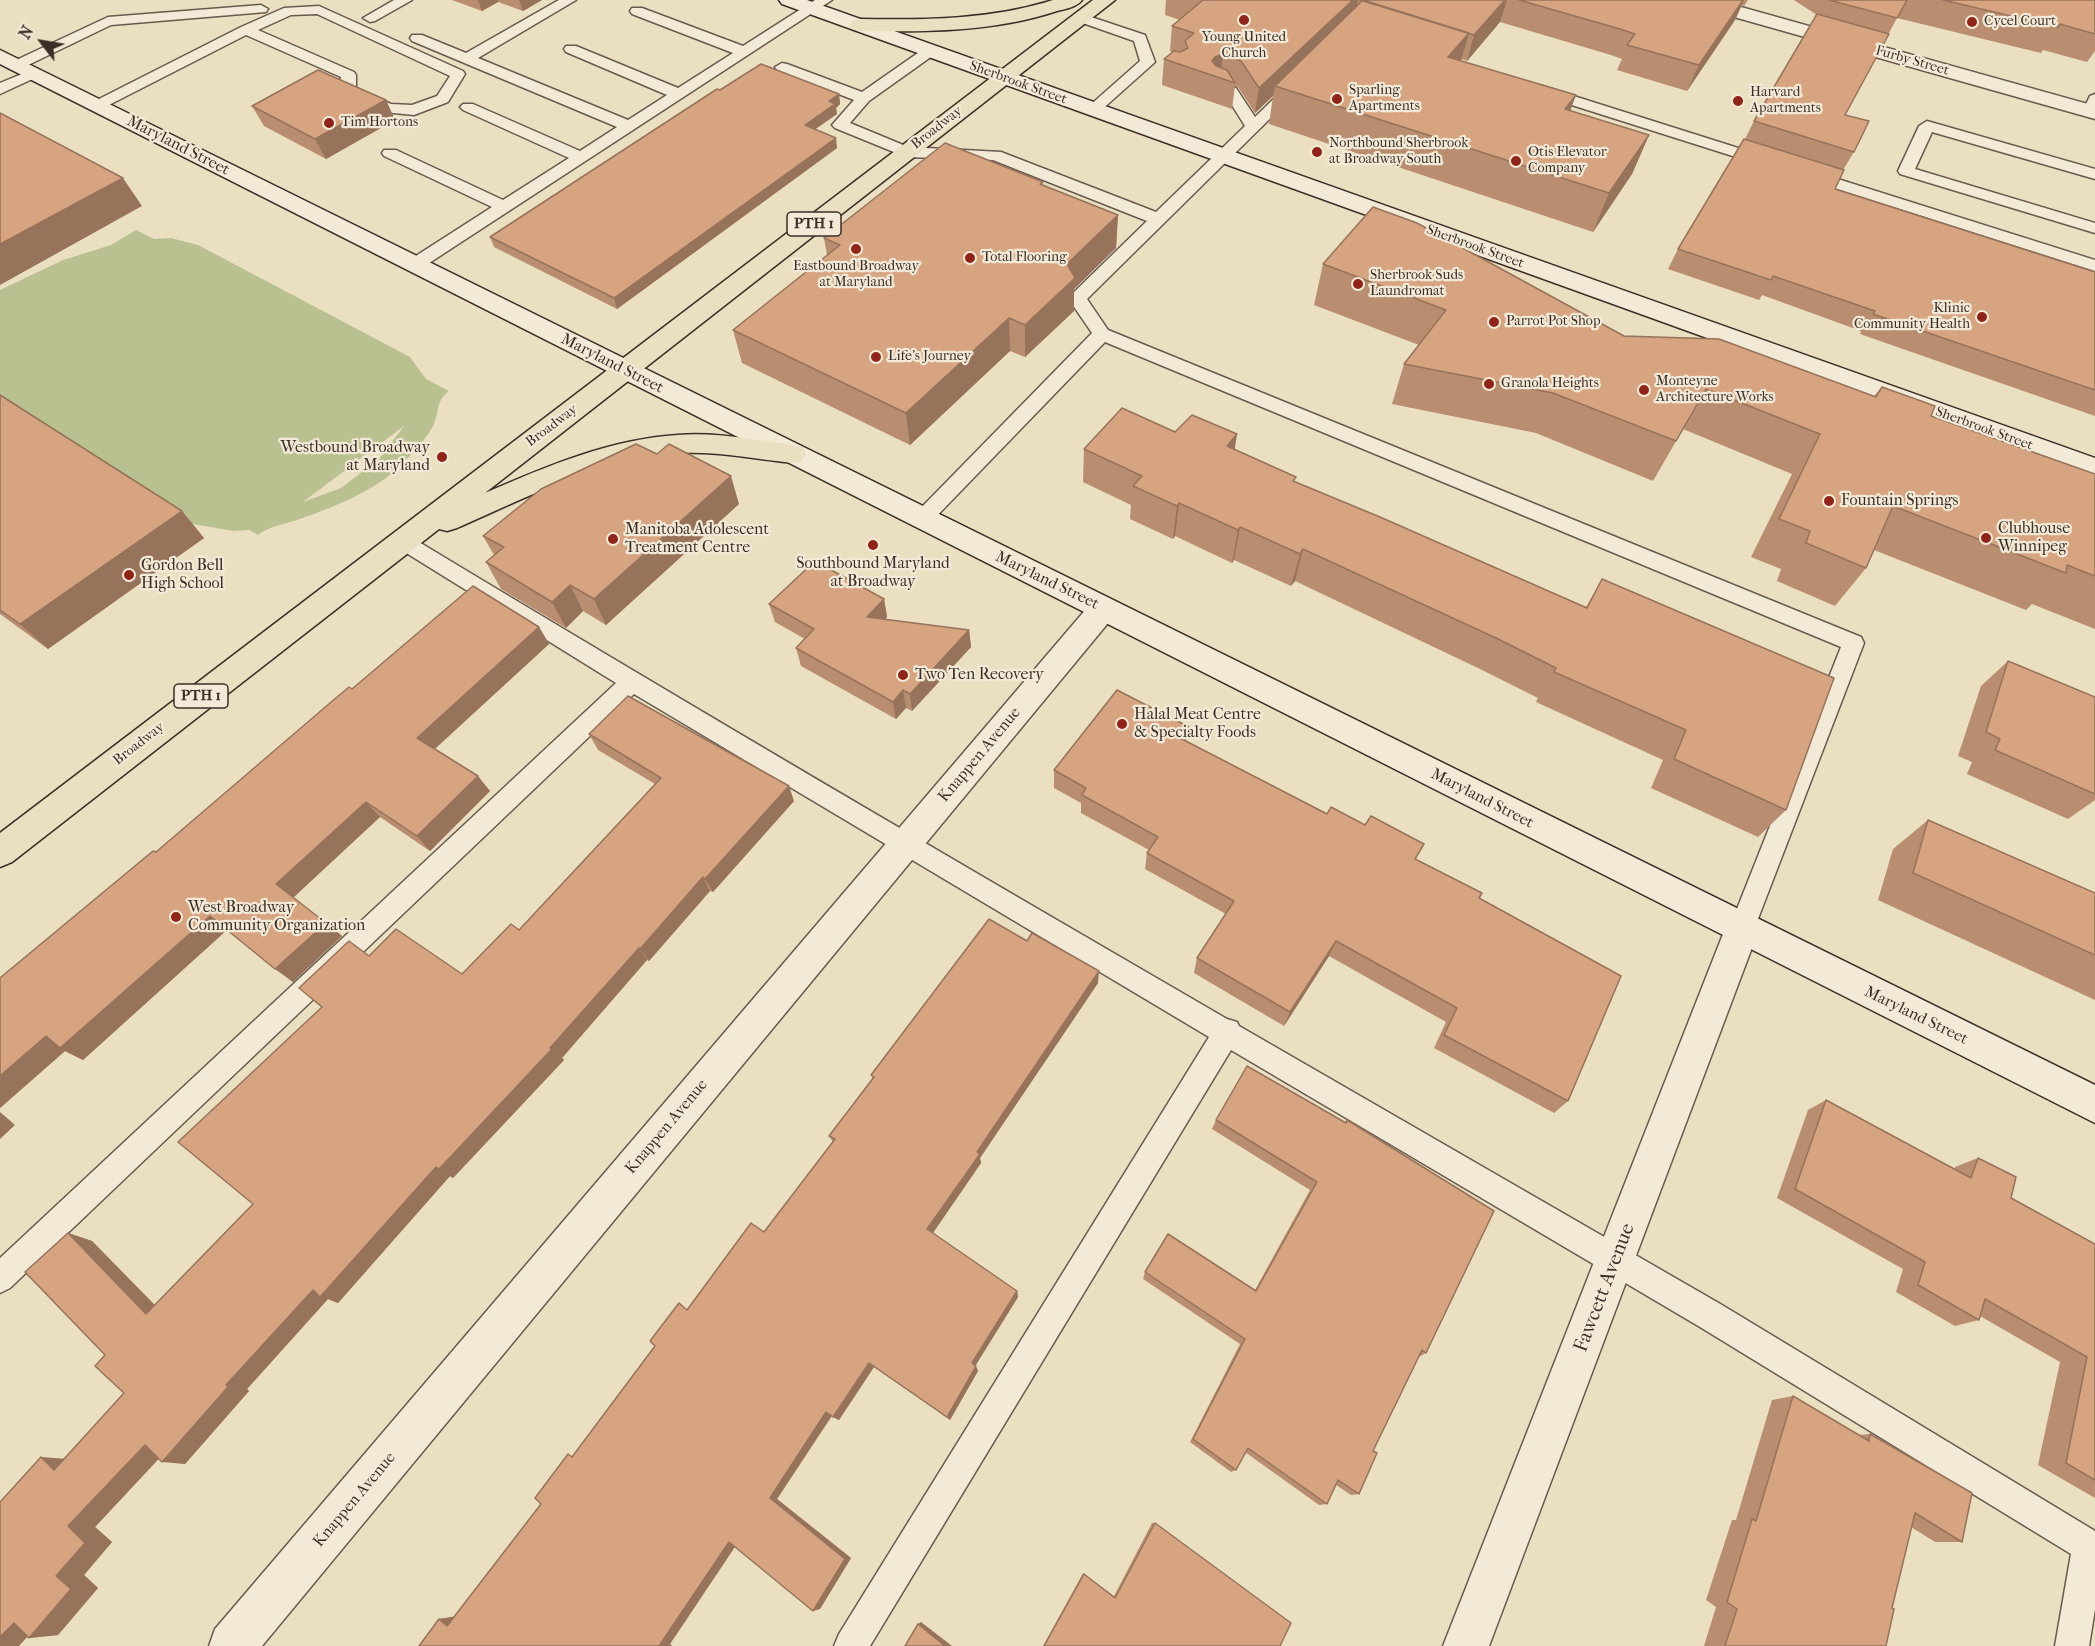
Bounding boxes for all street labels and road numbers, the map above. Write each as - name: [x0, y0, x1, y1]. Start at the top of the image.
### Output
- street label: Furby Street: [1873, 42, 1951, 80]
- street label: Sherbrook Street: [967, 58, 1069, 108]
- street label: Broadway: [908, 103, 966, 153]
- street label: Maryland Street: [123, 112, 233, 180]
- road number: PTH 1: [787, 212, 841, 236]
- street label: Sherbrook Street: [1424, 222, 1526, 272]
- street label: Maryland Street: [557, 330, 667, 398]
- street label: Broadway: [523, 401, 581, 451]
- street label: Sherbrook Street: [1933, 404, 2035, 454]
- street label: Maryland Street: [992, 548, 1102, 614]
- road number: PTH 1: [174, 684, 228, 708]
- street label: Knappen Avenue: [935, 704, 1025, 806]
- street label: Broadway: [110, 719, 168, 769]
- street label: Maryland Street: [1427, 765, 1537, 833]
- street label: Maryland Street: [1861, 983, 1971, 1049]
- street label: Knappen Avenue: [622, 1076, 712, 1178]
- street label: Fawcett Avenue: [1569, 1220, 1641, 1356]
- street label: Knappen Avenue: [310, 1449, 400, 1551]

